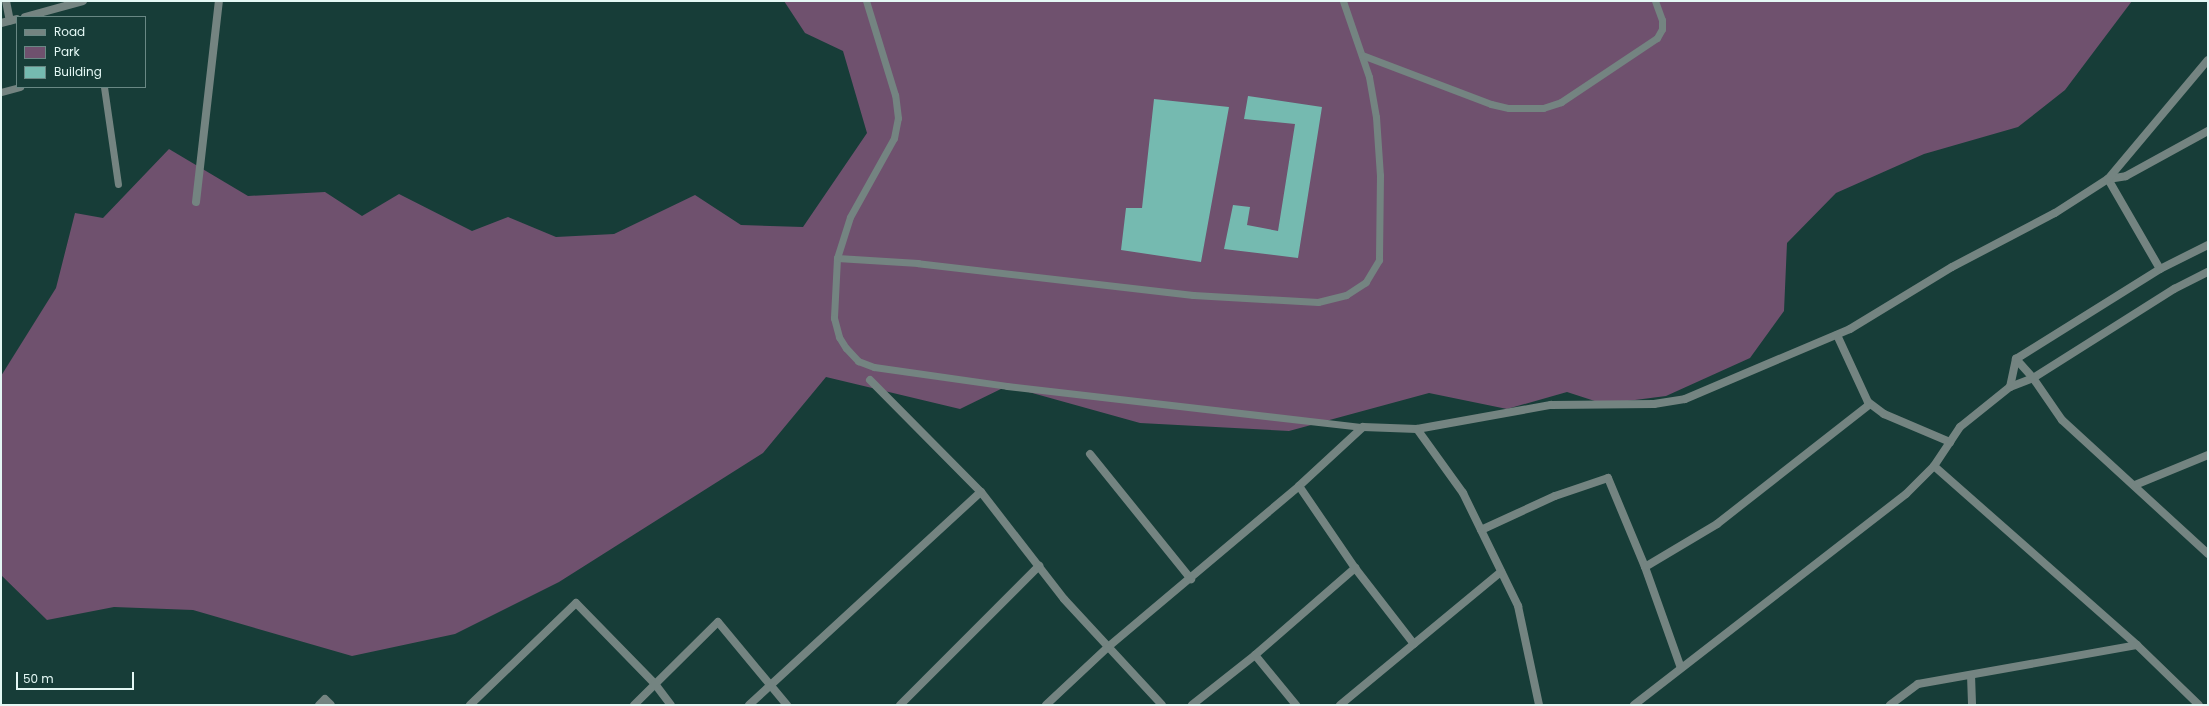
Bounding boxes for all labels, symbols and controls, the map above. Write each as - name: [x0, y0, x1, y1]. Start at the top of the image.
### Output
- legend: [16, 16, 146, 88]
- text: Road: [54, 23, 85, 40]
- text: Park: [54, 43, 80, 60]
- text: Building: [54, 63, 102, 80]
- scale bar: [18, 664, 136, 690]
- text: 50 m: [23, 670, 54, 687]

